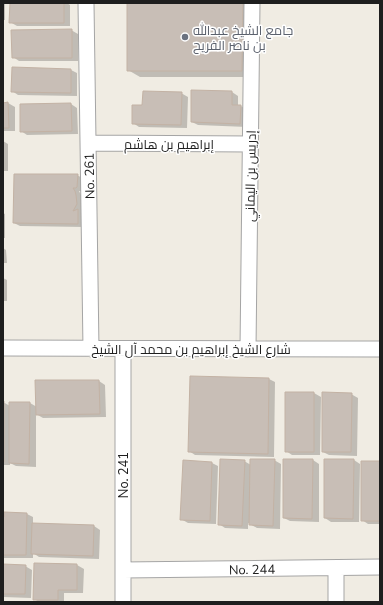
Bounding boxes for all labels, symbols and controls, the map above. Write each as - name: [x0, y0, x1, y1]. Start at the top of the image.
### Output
- place label: جامع الشيخ عبدالله بن ناصر الفريح: [193, 22, 293, 55]
- marker: جامع الشيخ عبدالله بن ناصر الفريح: [180, 32, 190, 42]
- street label: إدريس بن اليماني: [241, 130, 262, 222]
- street label: إبراهيم بن هاشم: [124, 136, 214, 154]
- street label: No. 261: [81, 153, 99, 199]
- street label: شارع الشيخ إبراهيم بن محمد آل الشيخ: [91, 341, 291, 359]
- street label: No. 241: [115, 452, 133, 498]
- street label: No. 244: [229, 561, 276, 579]

